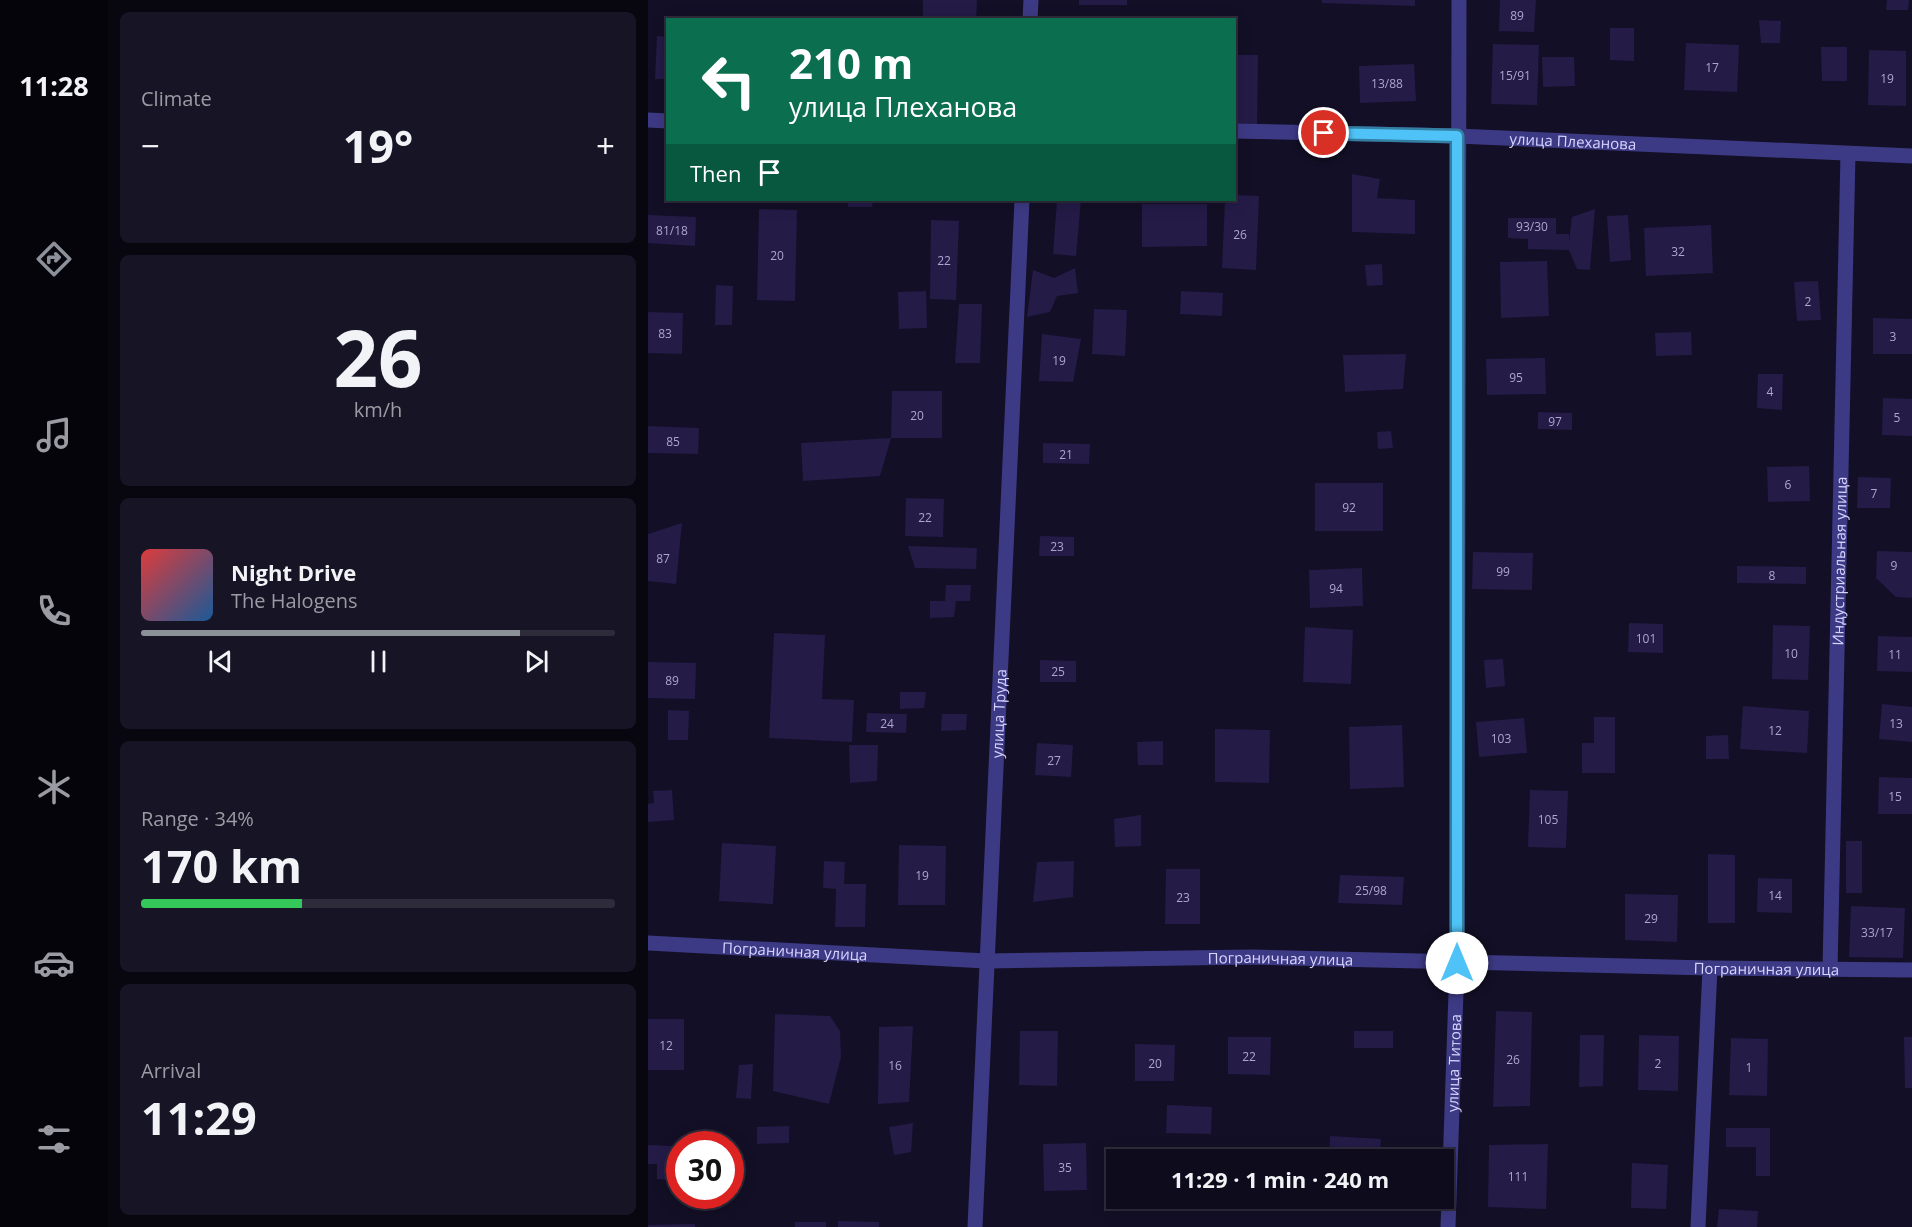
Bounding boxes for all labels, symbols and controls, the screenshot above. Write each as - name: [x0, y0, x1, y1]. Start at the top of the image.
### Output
- house number: 89: [1510, 7, 1524, 24]
- text: 210 m: [789, 34, 913, 91]
- icon: left: [690, 42, 768, 120]
- house number: 17: [1705, 59, 1719, 76]
- text: 11:28: [19, 67, 89, 104]
- house number: 15/91: [1499, 67, 1531, 84]
- house number: 19: [1880, 70, 1894, 87]
- house number: 13/88: [1371, 75, 1403, 92]
- text: Climate: [141, 85, 212, 112]
- text: улица Плеханова: [789, 88, 1017, 125]
- pin: [1298, 107, 1349, 158]
- text: 19°: [343, 115, 413, 176]
- icon: arrive: [1307, 116, 1340, 149]
- text: −: [141, 123, 160, 168]
- text: +: [596, 123, 615, 168]
- street label: улица Плеханова: [1509, 128, 1637, 154]
- icon: arrive: [753, 156, 786, 189]
- text: Then: [690, 158, 741, 188]
- house number: 93/30: [1516, 218, 1548, 235]
- house number: 81/18: [656, 222, 688, 239]
- house number: 26: [1233, 226, 1247, 243]
- icon: directions: [33, 238, 75, 280]
- house number: 32: [1671, 243, 1685, 260]
- house number: 20: [770, 247, 784, 264]
- house number: 22: [937, 252, 951, 269]
- house number: 2: [1805, 293, 1812, 310]
- text: 26: [333, 304, 423, 410]
- house number: 83: [658, 325, 672, 342]
- house number: 3: [1890, 328, 1897, 345]
- house number: 19: [1052, 352, 1066, 369]
- house number: 95: [1509, 369, 1523, 386]
- house number: 4: [1767, 383, 1774, 400]
- text: km/h: [354, 396, 402, 423]
- house number: 20: [910, 407, 924, 424]
- house number: 5: [1894, 409, 1901, 426]
- house number: 97: [1548, 413, 1562, 430]
- icon: music: [33, 414, 75, 456]
- house number: 85: [666, 433, 680, 450]
- house number: 21: [1059, 446, 1073, 463]
- house number: 6: [1785, 476, 1792, 493]
- street label: Индустриальная улица: [1827, 476, 1851, 646]
- house number: 7: [1871, 485, 1878, 502]
- house number: 92: [1342, 499, 1356, 516]
- house number: 22: [918, 509, 932, 526]
- house number: 23: [1050, 538, 1064, 555]
- house number: 87: [656, 550, 670, 567]
- text: Night Drive: [231, 557, 356, 587]
- house number: 9: [1891, 557, 1898, 574]
- house number: 99: [1496, 563, 1510, 580]
- house number: 8: [1769, 567, 1776, 584]
- house number: 94: [1329, 580, 1343, 597]
- text: The Halogens: [231, 587, 358, 614]
- icon: phone: [33, 590, 75, 632]
- house number: 101: [1636, 630, 1656, 647]
- icon: previous: [204, 645, 237, 678]
- icon: pause: [362, 645, 395, 678]
- icon: next: [520, 645, 553, 678]
- house number: 10: [1784, 645, 1798, 662]
- house number: 11: [1888, 646, 1902, 663]
- house number: 25: [1051, 663, 1065, 680]
- street label: улица Труда: [986, 669, 1011, 759]
- house number: 89: [665, 672, 679, 689]
- house number: 24: [880, 715, 894, 732]
- house number: 13: [1889, 715, 1903, 732]
- house number: 12: [1768, 722, 1782, 739]
- house number: 103: [1491, 730, 1511, 747]
- house number: 27: [1047, 752, 1061, 769]
- icon: climate: [33, 766, 75, 808]
- house number: 15: [1888, 788, 1902, 805]
- text: Range · 34%: [141, 805, 254, 832]
- house number: 105: [1538, 811, 1558, 828]
- text: 170 km: [141, 835, 302, 896]
- house number: 19: [915, 867, 929, 884]
- house number: 25/98: [1355, 882, 1387, 899]
- house number: 14: [1768, 887, 1782, 904]
- house number: 23: [1176, 889, 1190, 906]
- house number: 29: [1644, 910, 1658, 927]
- house number: 33/17: [1861, 924, 1893, 941]
- position arrow: [1425, 931, 1489, 995]
- street label: Пограничная улица: [722, 937, 868, 965]
- icon: car: [33, 942, 75, 984]
- street label: Пограничная улица: [1208, 947, 1353, 969]
- street label: Пограничная улица: [1693, 958, 1839, 979]
- street label: улица Титова: [1442, 1014, 1465, 1112]
- house number: 12: [659, 1037, 673, 1054]
- house number: 22: [1242, 1048, 1256, 1065]
- house number: 26: [1506, 1051, 1520, 1068]
- house number: 20: [1148, 1055, 1162, 1072]
- house number: 2: [1655, 1055, 1662, 1072]
- text: Arrival: [141, 1057, 201, 1084]
- house number: 16: [888, 1057, 902, 1074]
- house number: 1: [1746, 1059, 1752, 1076]
- text: 11:29: [141, 1087, 257, 1148]
- icon: filters: [33, 1118, 75, 1160]
- speed limit sign: 30: [666, 1131, 744, 1209]
- house number: 35: [1058, 1159, 1072, 1176]
- text: 11:29 · 1 min · 240 m: [1171, 1164, 1389, 1194]
- house number: 111: [1508, 1168, 1528, 1185]

